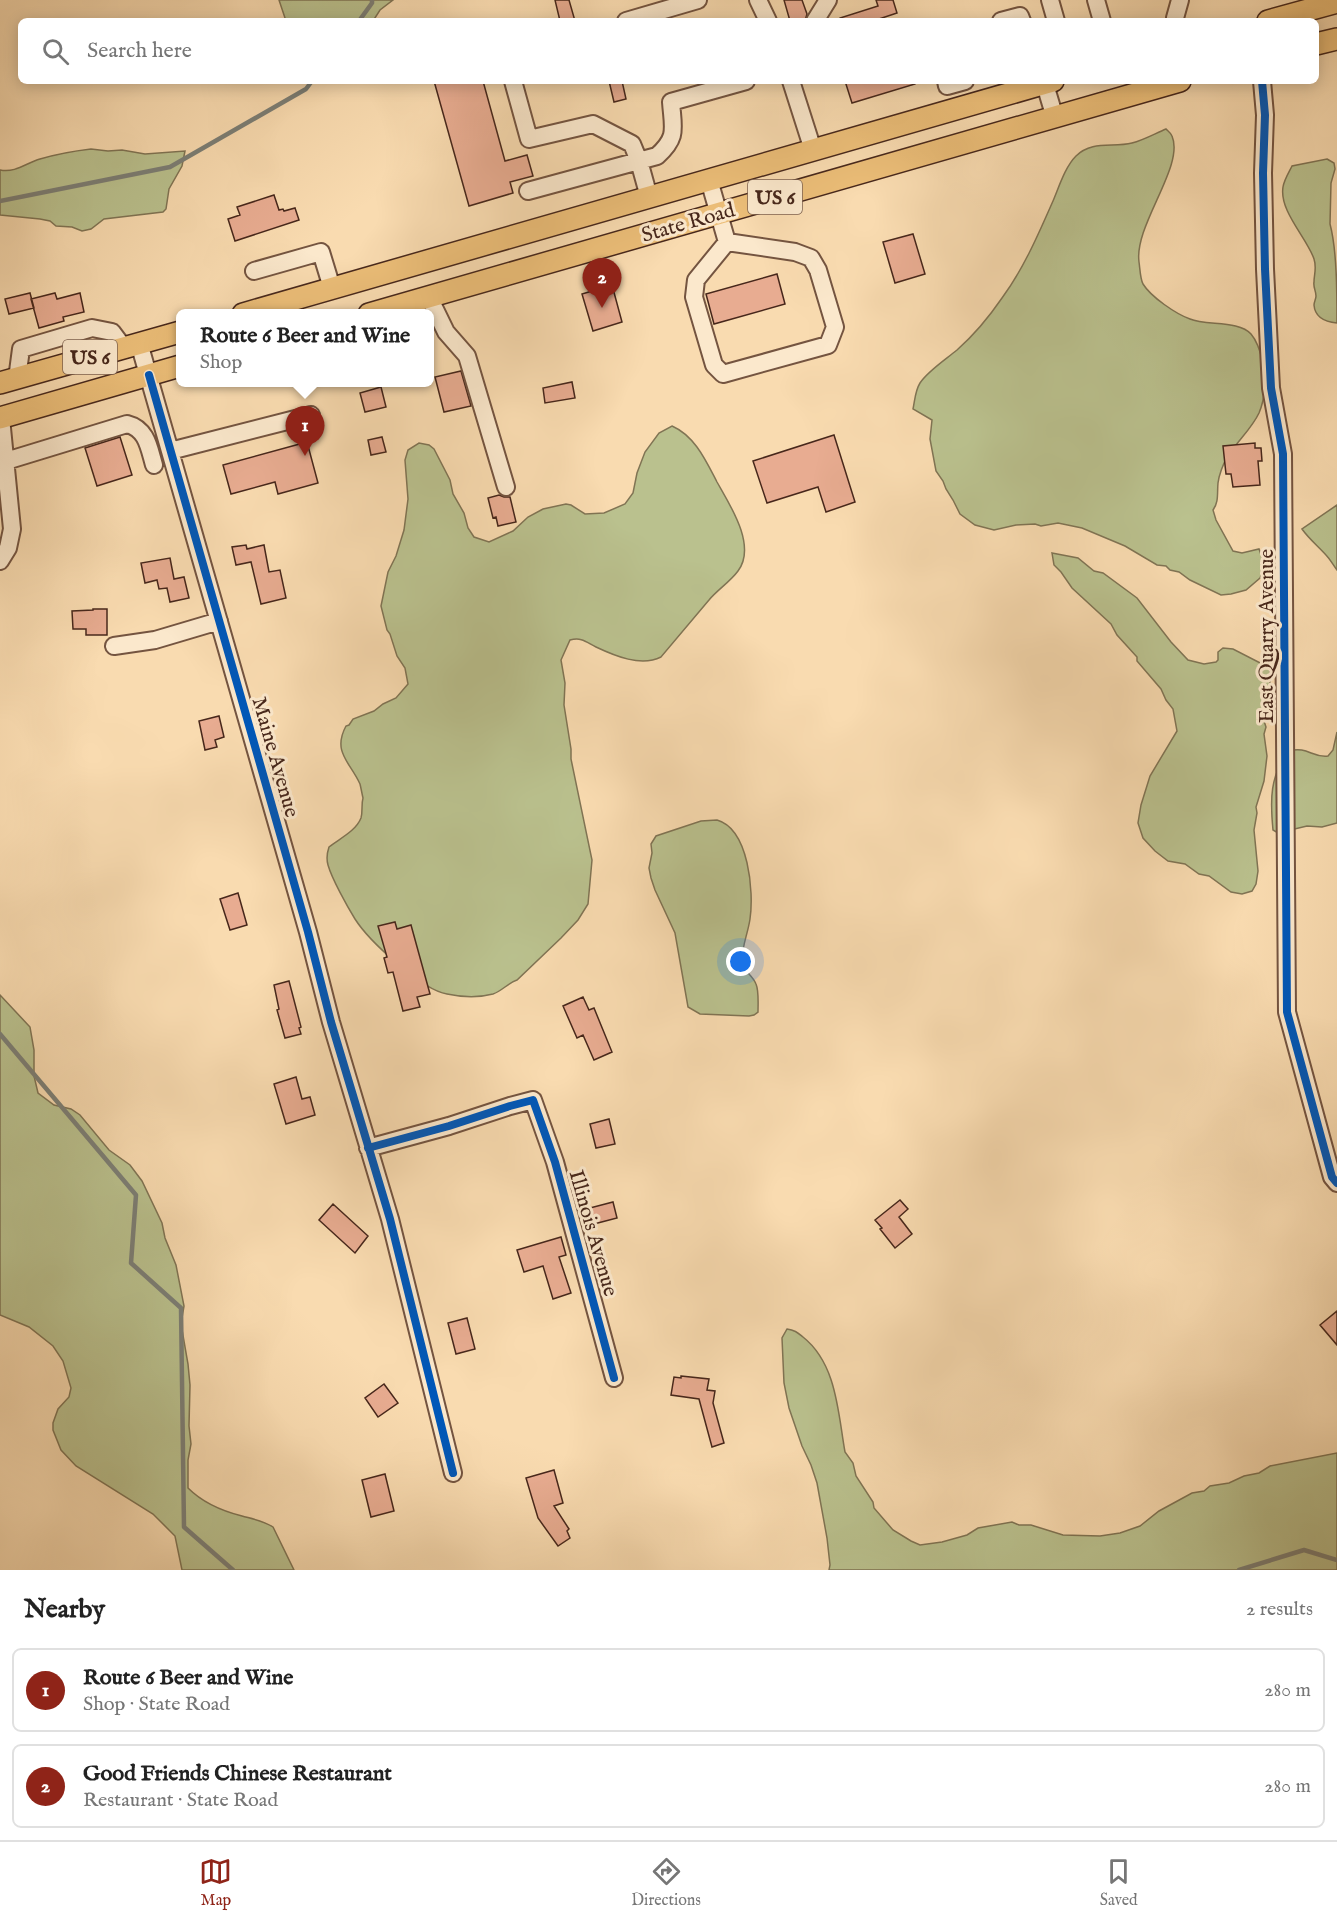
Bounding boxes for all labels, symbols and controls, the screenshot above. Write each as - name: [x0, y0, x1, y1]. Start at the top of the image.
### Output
- search box: [18, 18, 1319, 84]
- icon: search: [39, 35, 72, 68]
- text: Search here: [87, 37, 192, 65]
- road number: US 6: [748, 180, 802, 214]
- street label: State Road: [639, 197, 739, 250]
- pin: 2: [582, 258, 622, 308]
- popup: [176, 309, 434, 387]
- text: Route 6 Beer and Wine: [200, 322, 410, 350]
- road number: US 6: [63, 340, 117, 374]
- text: Shop: [200, 350, 242, 375]
- pin: 1: [286, 406, 324, 456]
- street label: East Quarry Avenue: [1254, 548, 1281, 723]
- street label: Maine Avenue: [244, 694, 305, 821]
- your location: [726, 947, 755, 976]
- street label: Illinois Avenue: [562, 1167, 624, 1300]
- text: Nearby: [24, 1593, 105, 1626]
- text: 2 results: [1246, 1597, 1313, 1622]
- text: Route 6 Beer and Wine: [83, 1664, 293, 1692]
- text: 1: [42, 1678, 49, 1703]
- text: 280 m: [1264, 1678, 1311, 1703]
- text: Shop · State Road: [83, 1692, 230, 1717]
- text: Good Friends Chinese Restaurant: [83, 1760, 392, 1788]
- text: 2: [41, 1774, 50, 1799]
- text: 280 m: [1264, 1774, 1311, 1799]
- text: Restaurant · State Road: [83, 1788, 278, 1813]
- tab: Map: [199, 1855, 232, 1911]
- tab: Directions: [631, 1855, 701, 1911]
- tab: Saved: [1100, 1855, 1138, 1911]

